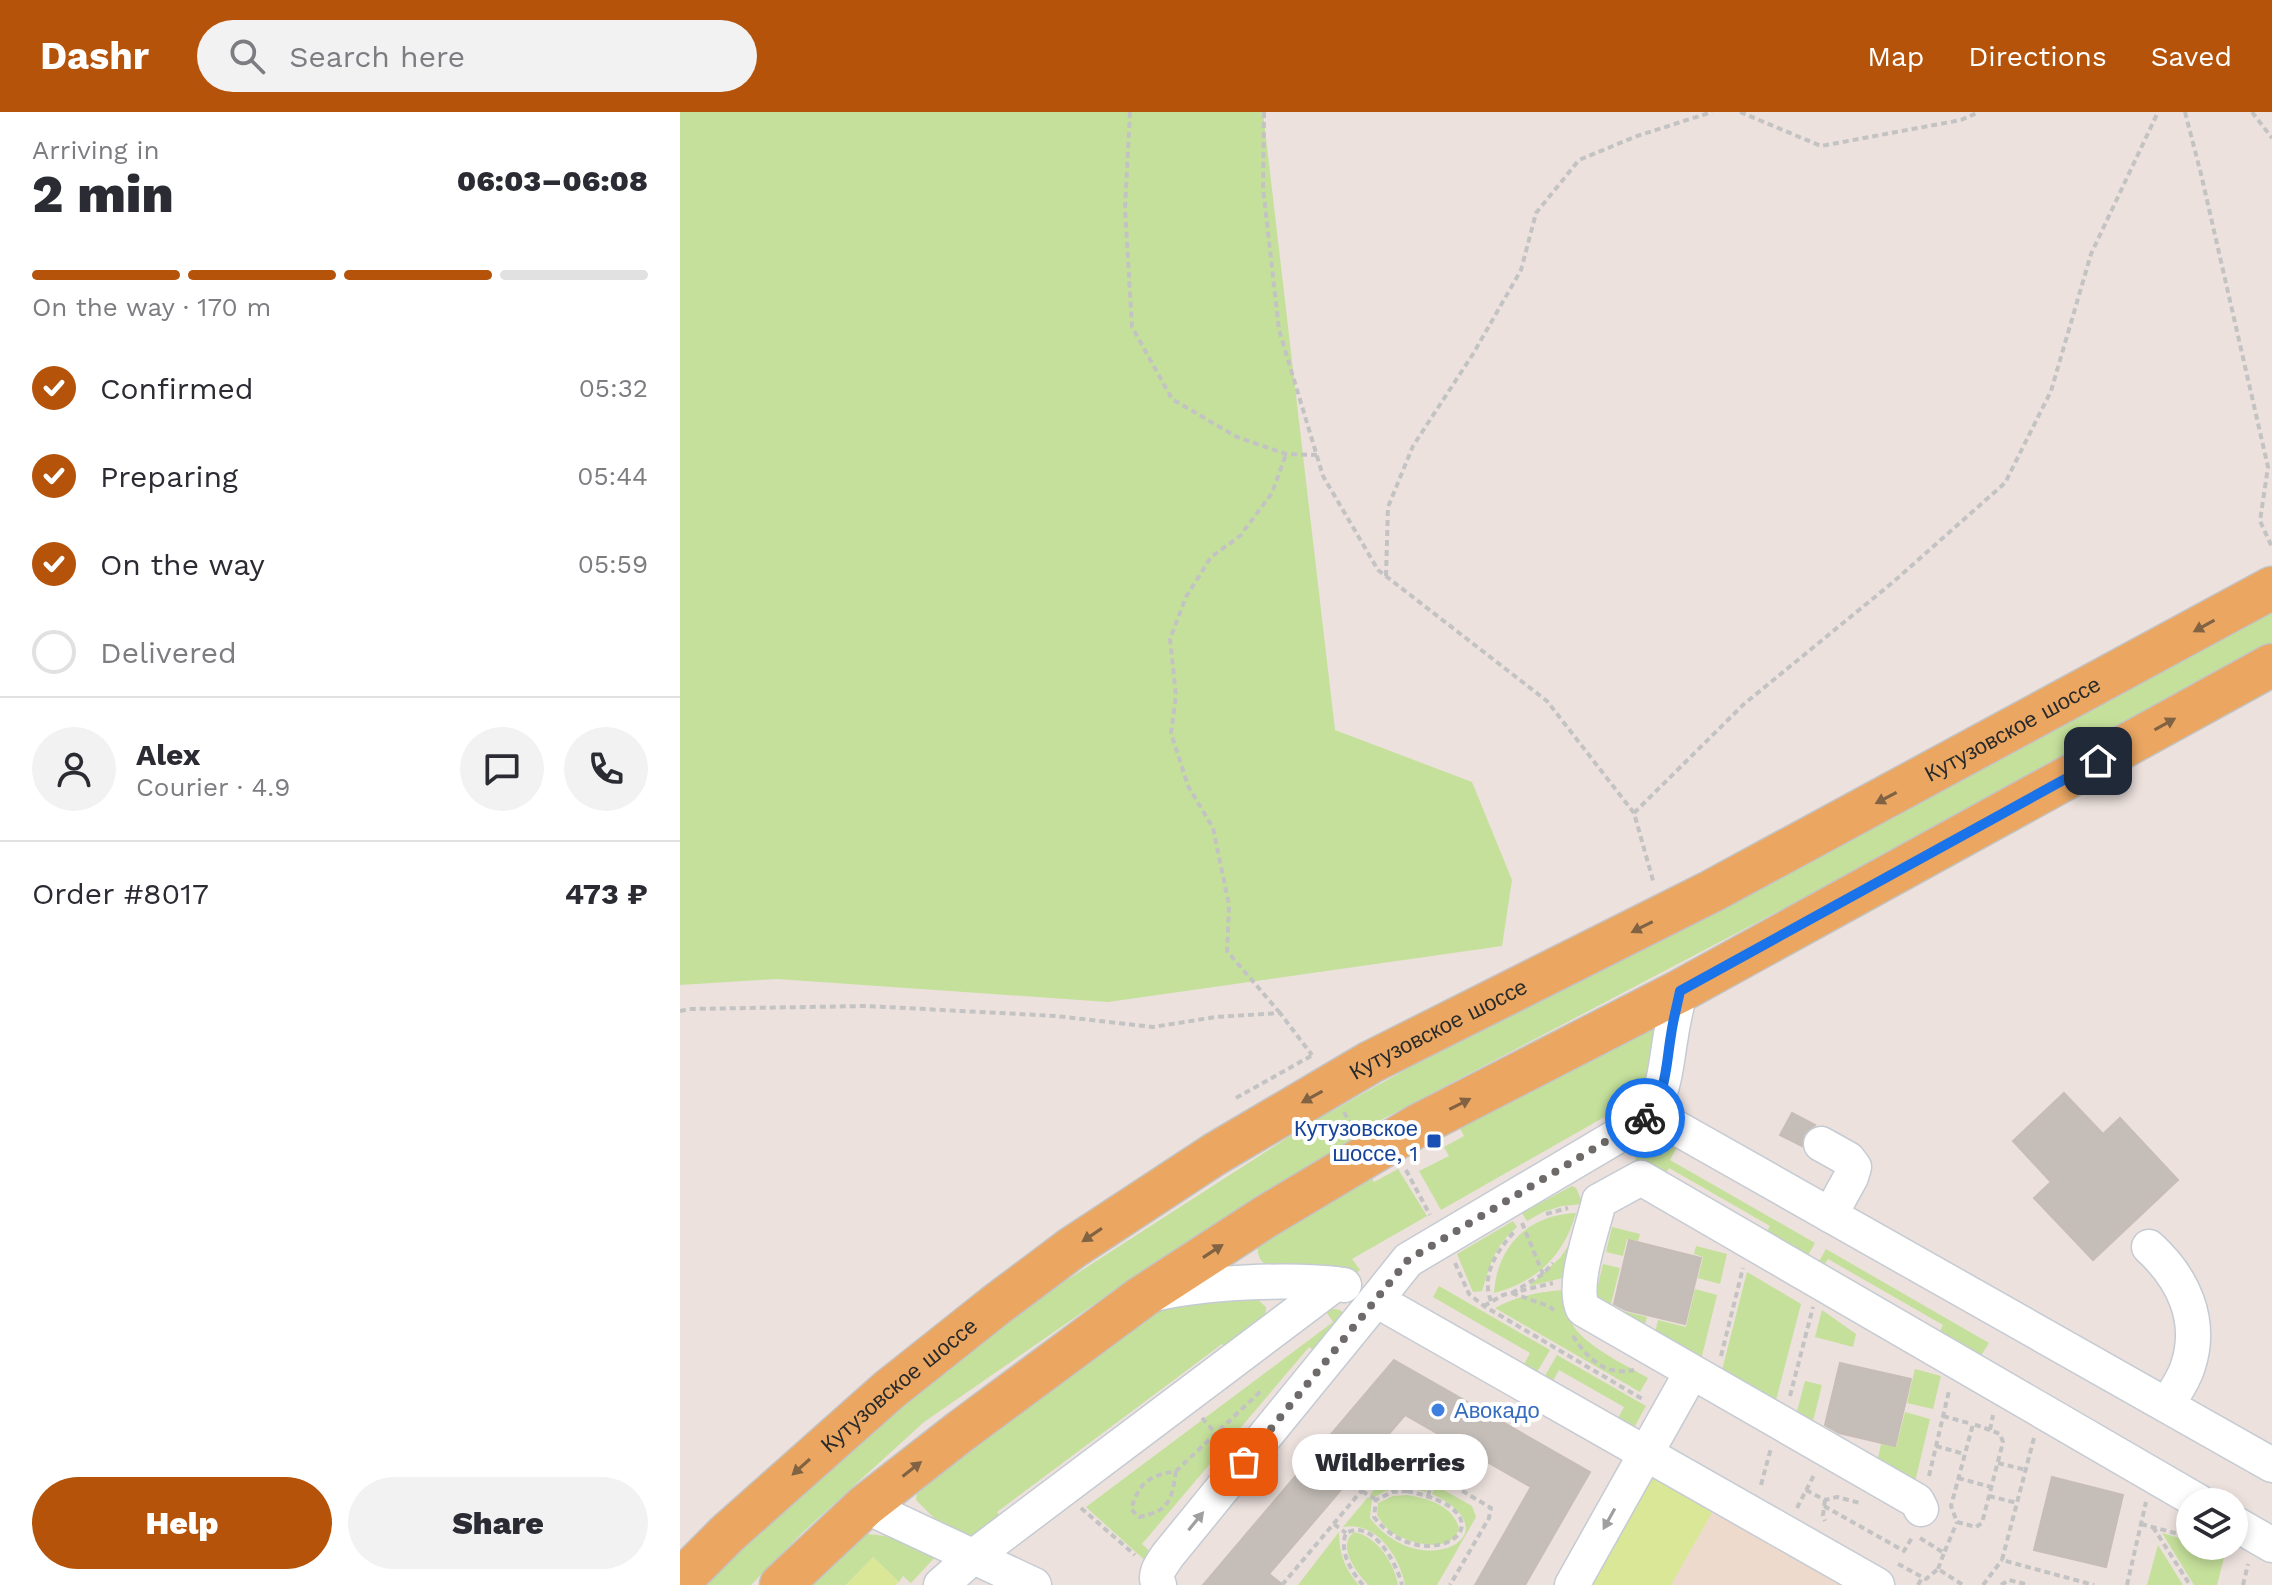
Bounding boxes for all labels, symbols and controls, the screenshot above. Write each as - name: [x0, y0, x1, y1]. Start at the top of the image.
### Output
- search box: [197, 20, 757, 92]
- text: Dashr: [40, 34, 149, 78]
- icon: search: [225, 34, 269, 78]
- text: Search here: [289, 39, 465, 74]
- text: Map: [1867, 40, 1924, 73]
- text: Directions: [1968, 40, 2107, 73]
- text: Saved: [2151, 40, 2232, 73]
- text: Arriving in: [32, 135, 160, 165]
- text: 06:03–06:08: [457, 163, 648, 198]
- text: 2 min: [32, 164, 174, 225]
- text: On the way · 170 m: [32, 292, 271, 322]
- icon: check: [32, 366, 76, 410]
- text: Confirmed: [100, 371, 254, 406]
- text: 05:32: [579, 373, 648, 403]
- icon: check: [32, 454, 76, 498]
- text: Preparing: [100, 459, 238, 494]
- text: 05:44: [577, 461, 648, 491]
- icon: check: [32, 542, 76, 586]
- text: On the way: [100, 547, 265, 582]
- text: 05:59: [578, 549, 648, 579]
- one-way arrow: [2192, 619, 2215, 633]
- text: Delivered: [100, 635, 237, 670]
- street label: Кутузовское шоссе: [1920, 671, 2104, 786]
- one-way arrow: [2154, 717, 2176, 731]
- button: person: [32, 727, 116, 811]
- button: chat: [460, 727, 544, 811]
- button: phone: [564, 727, 648, 811]
- pin: [2064, 727, 2132, 795]
- text: Alex: [136, 737, 200, 772]
- icon: home: [2076, 739, 2120, 783]
- text: Courier · 4.9: [136, 772, 290, 802]
- one-way arrow: [1875, 790, 1897, 804]
- text: Order #8017: [32, 876, 209, 911]
- text: 473 ₽: [565, 876, 648, 911]
- one-way arrow: [1631, 920, 1654, 933]
- street label: Кутузовское шоссе: [1345, 973, 1531, 1084]
- courier: [1605, 1078, 1685, 1158]
- one-way arrow: [1301, 1090, 1323, 1104]
- icon: bike: [1623, 1096, 1667, 1140]
- one-way arrow: [1449, 1097, 1472, 1110]
- place label: Кутузовское шоссе, 1: [1294, 1116, 1418, 1166]
- marker: Кутузовское шоссе, 1: [1425, 1132, 1443, 1150]
- one-way arrow: [1081, 1228, 1102, 1243]
- one-way arrow: [1202, 1243, 1223, 1258]
- street label: Кутузовское шоссе: [816, 1313, 982, 1457]
- place label: Авокадо: [1454, 1398, 1540, 1423]
- marker: Авокадо: [1429, 1401, 1447, 1419]
- pin: [1210, 1428, 1278, 1496]
- callout: Wildberries: [1292, 1434, 1488, 1490]
- icon: bag: [1222, 1440, 1266, 1484]
- text: Wildberries: [1315, 1447, 1465, 1477]
- one-way arrow: [791, 1457, 810, 1475]
- one-way arrow: [902, 1462, 922, 1478]
- button: Help: [32, 1477, 332, 1569]
- button: Share: [348, 1477, 648, 1569]
- map controls: [2176, 1488, 2248, 1560]
- button: layers: [2176, 1488, 2248, 1560]
- one-way arrow: [1602, 1508, 1616, 1531]
- one-way arrow: [1187, 1511, 1204, 1531]

